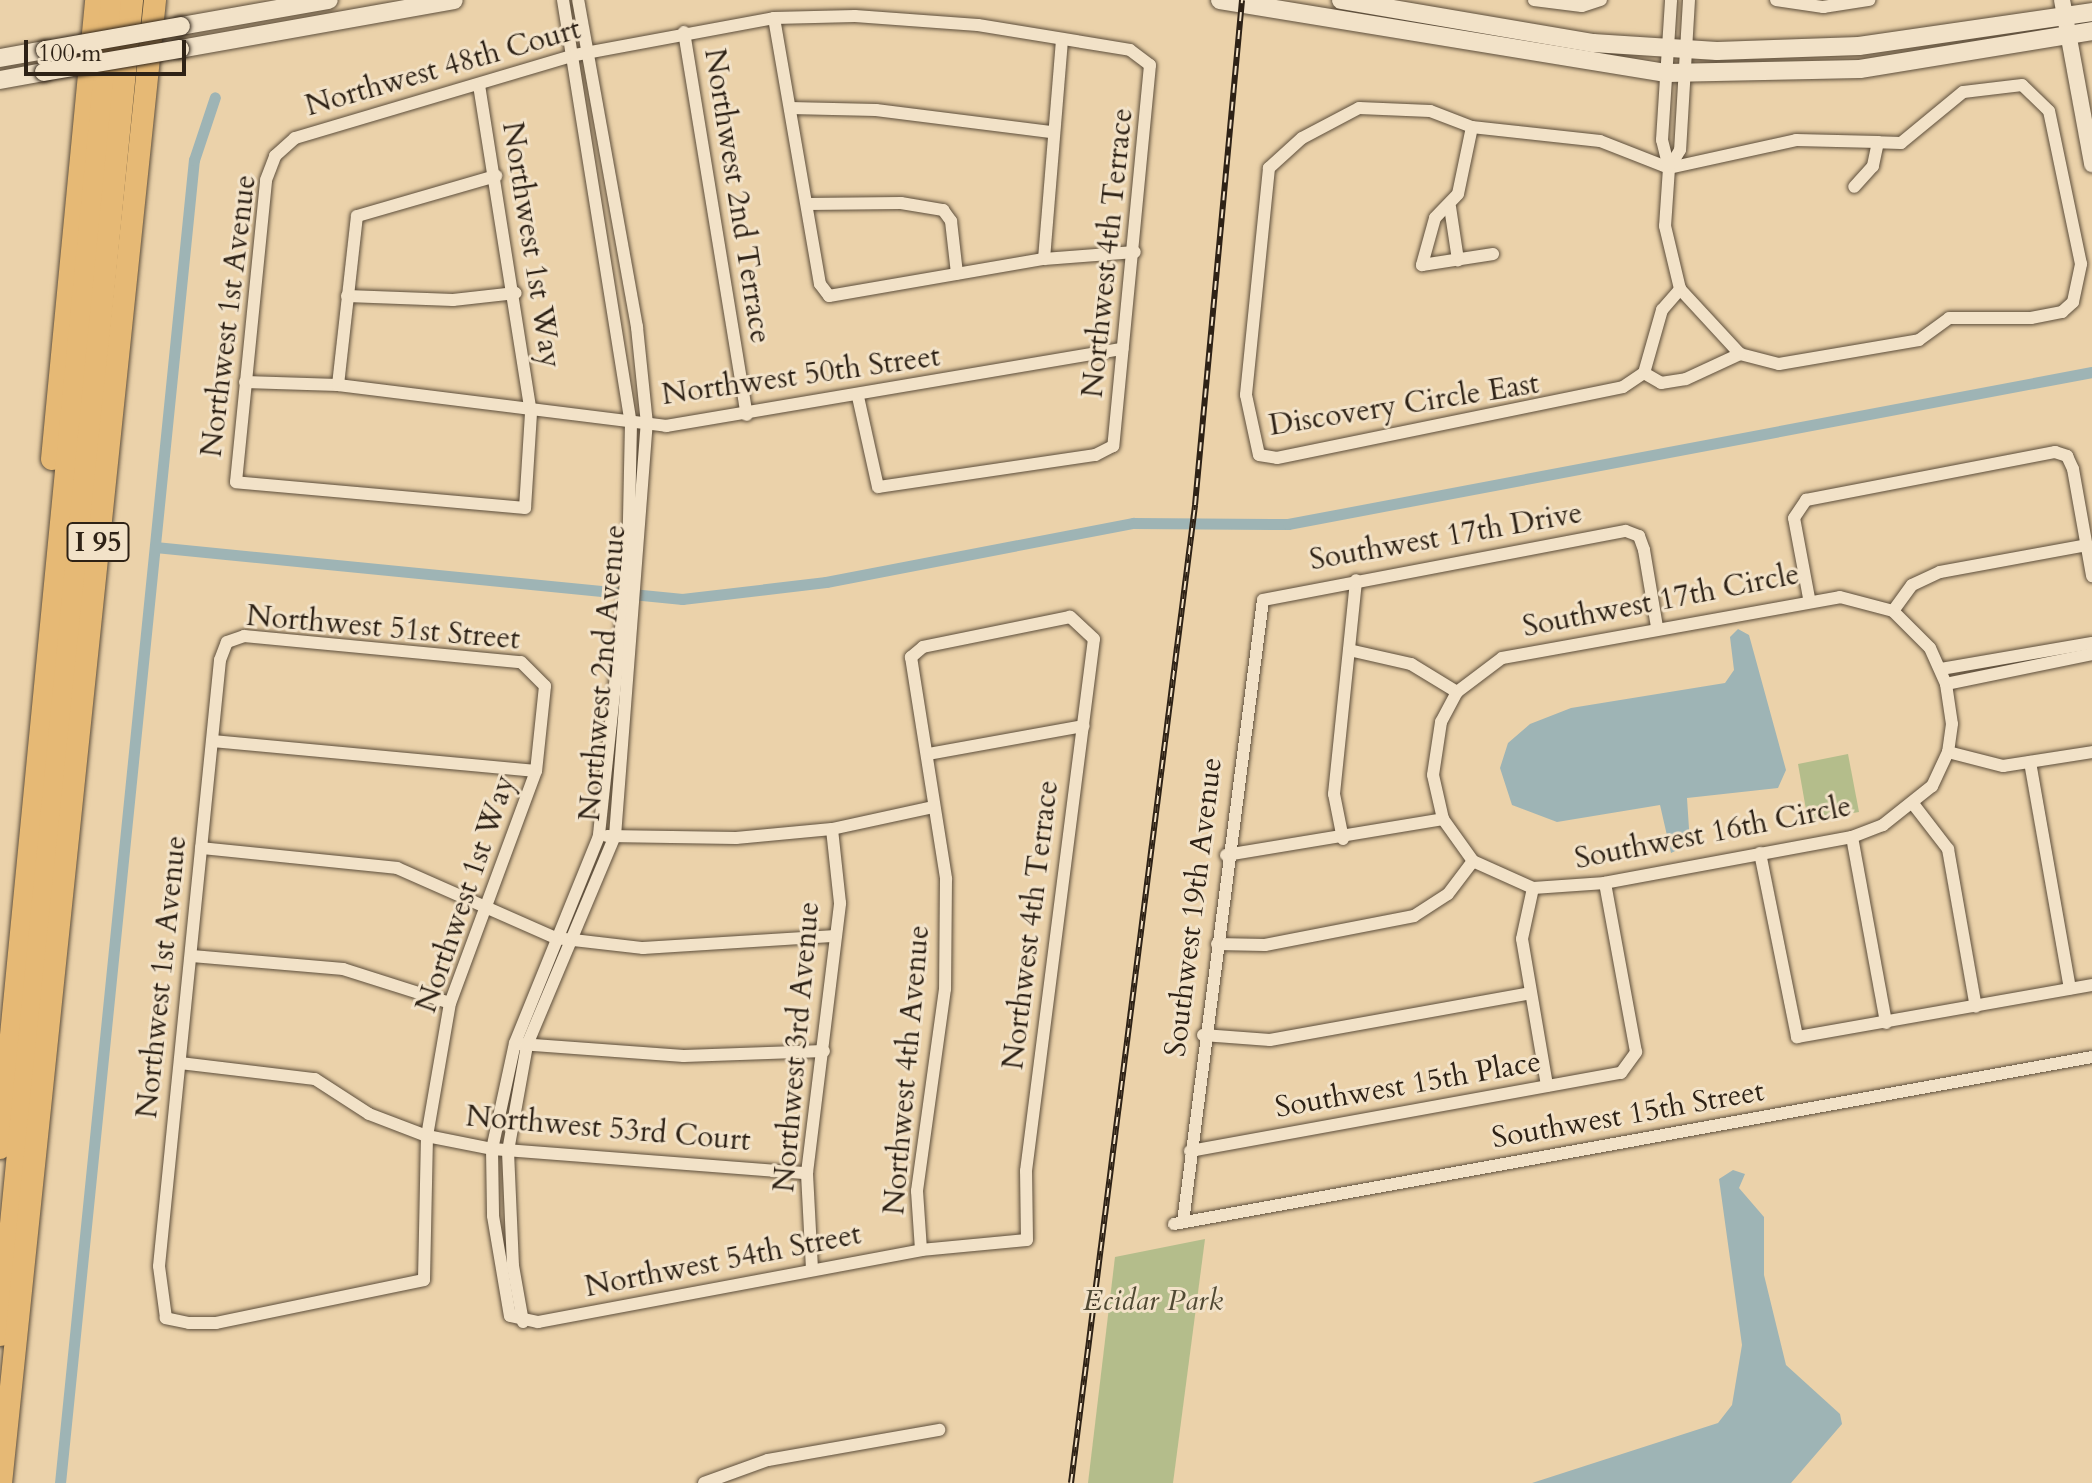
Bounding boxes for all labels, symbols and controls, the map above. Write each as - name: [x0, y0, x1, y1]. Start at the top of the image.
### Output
- street label: Northwest 48th Court: [301, 11, 585, 125]
- scale bar: [28, 24, 190, 74]
- text: 100 m: [38, 37, 102, 70]
- street label: Northwest 2nd Terrace: [696, 46, 778, 346]
- street label: Northwest 4th Terrace: [1075, 106, 1141, 400]
- street label: Northwest 1st Way: [494, 119, 568, 371]
- street label: Northwest 1st Avenue: [194, 173, 264, 459]
- street label: Northwest 50th Street: [659, 339, 943, 413]
- street label: Discovery Circle East: [1267, 366, 1541, 444]
- street label: Southwest 17th Drive: [1307, 495, 1585, 579]
- road number: I 95: [66, 518, 130, 566]
- street label: Northwest 2nd Avenue: [572, 523, 634, 823]
- street label: Southwest 17th Circle: [1520, 557, 1802, 645]
- street label: Northwest 51st Street: [245, 598, 521, 658]
- street label: Southwest 19th Avenue: [1158, 755, 1230, 1059]
- street label: Northwest 1st Way: [408, 771, 524, 1017]
- street label: Northwest 4th Terrace: [995, 778, 1067, 1072]
- street label: Southwest 16th Circle: [1572, 789, 1854, 877]
- street label: Northwest 1st Avenue: [129, 834, 195, 1120]
- street label: Northwest 3rd Avenue: [766, 900, 828, 1194]
- street label: Northwest 4th Avenue: [876, 924, 938, 1216]
- street label: Southwest 15th Place: [1272, 1044, 1544, 1126]
- street label: Southwest 15th Street: [1489, 1073, 1767, 1157]
- street label: Northwest 53rd Court: [464, 1099, 752, 1159]
- street label: Northwest 54th Street: [582, 1217, 864, 1305]
- park label: Ecidar Park: [1083, 1283, 1223, 1319]

